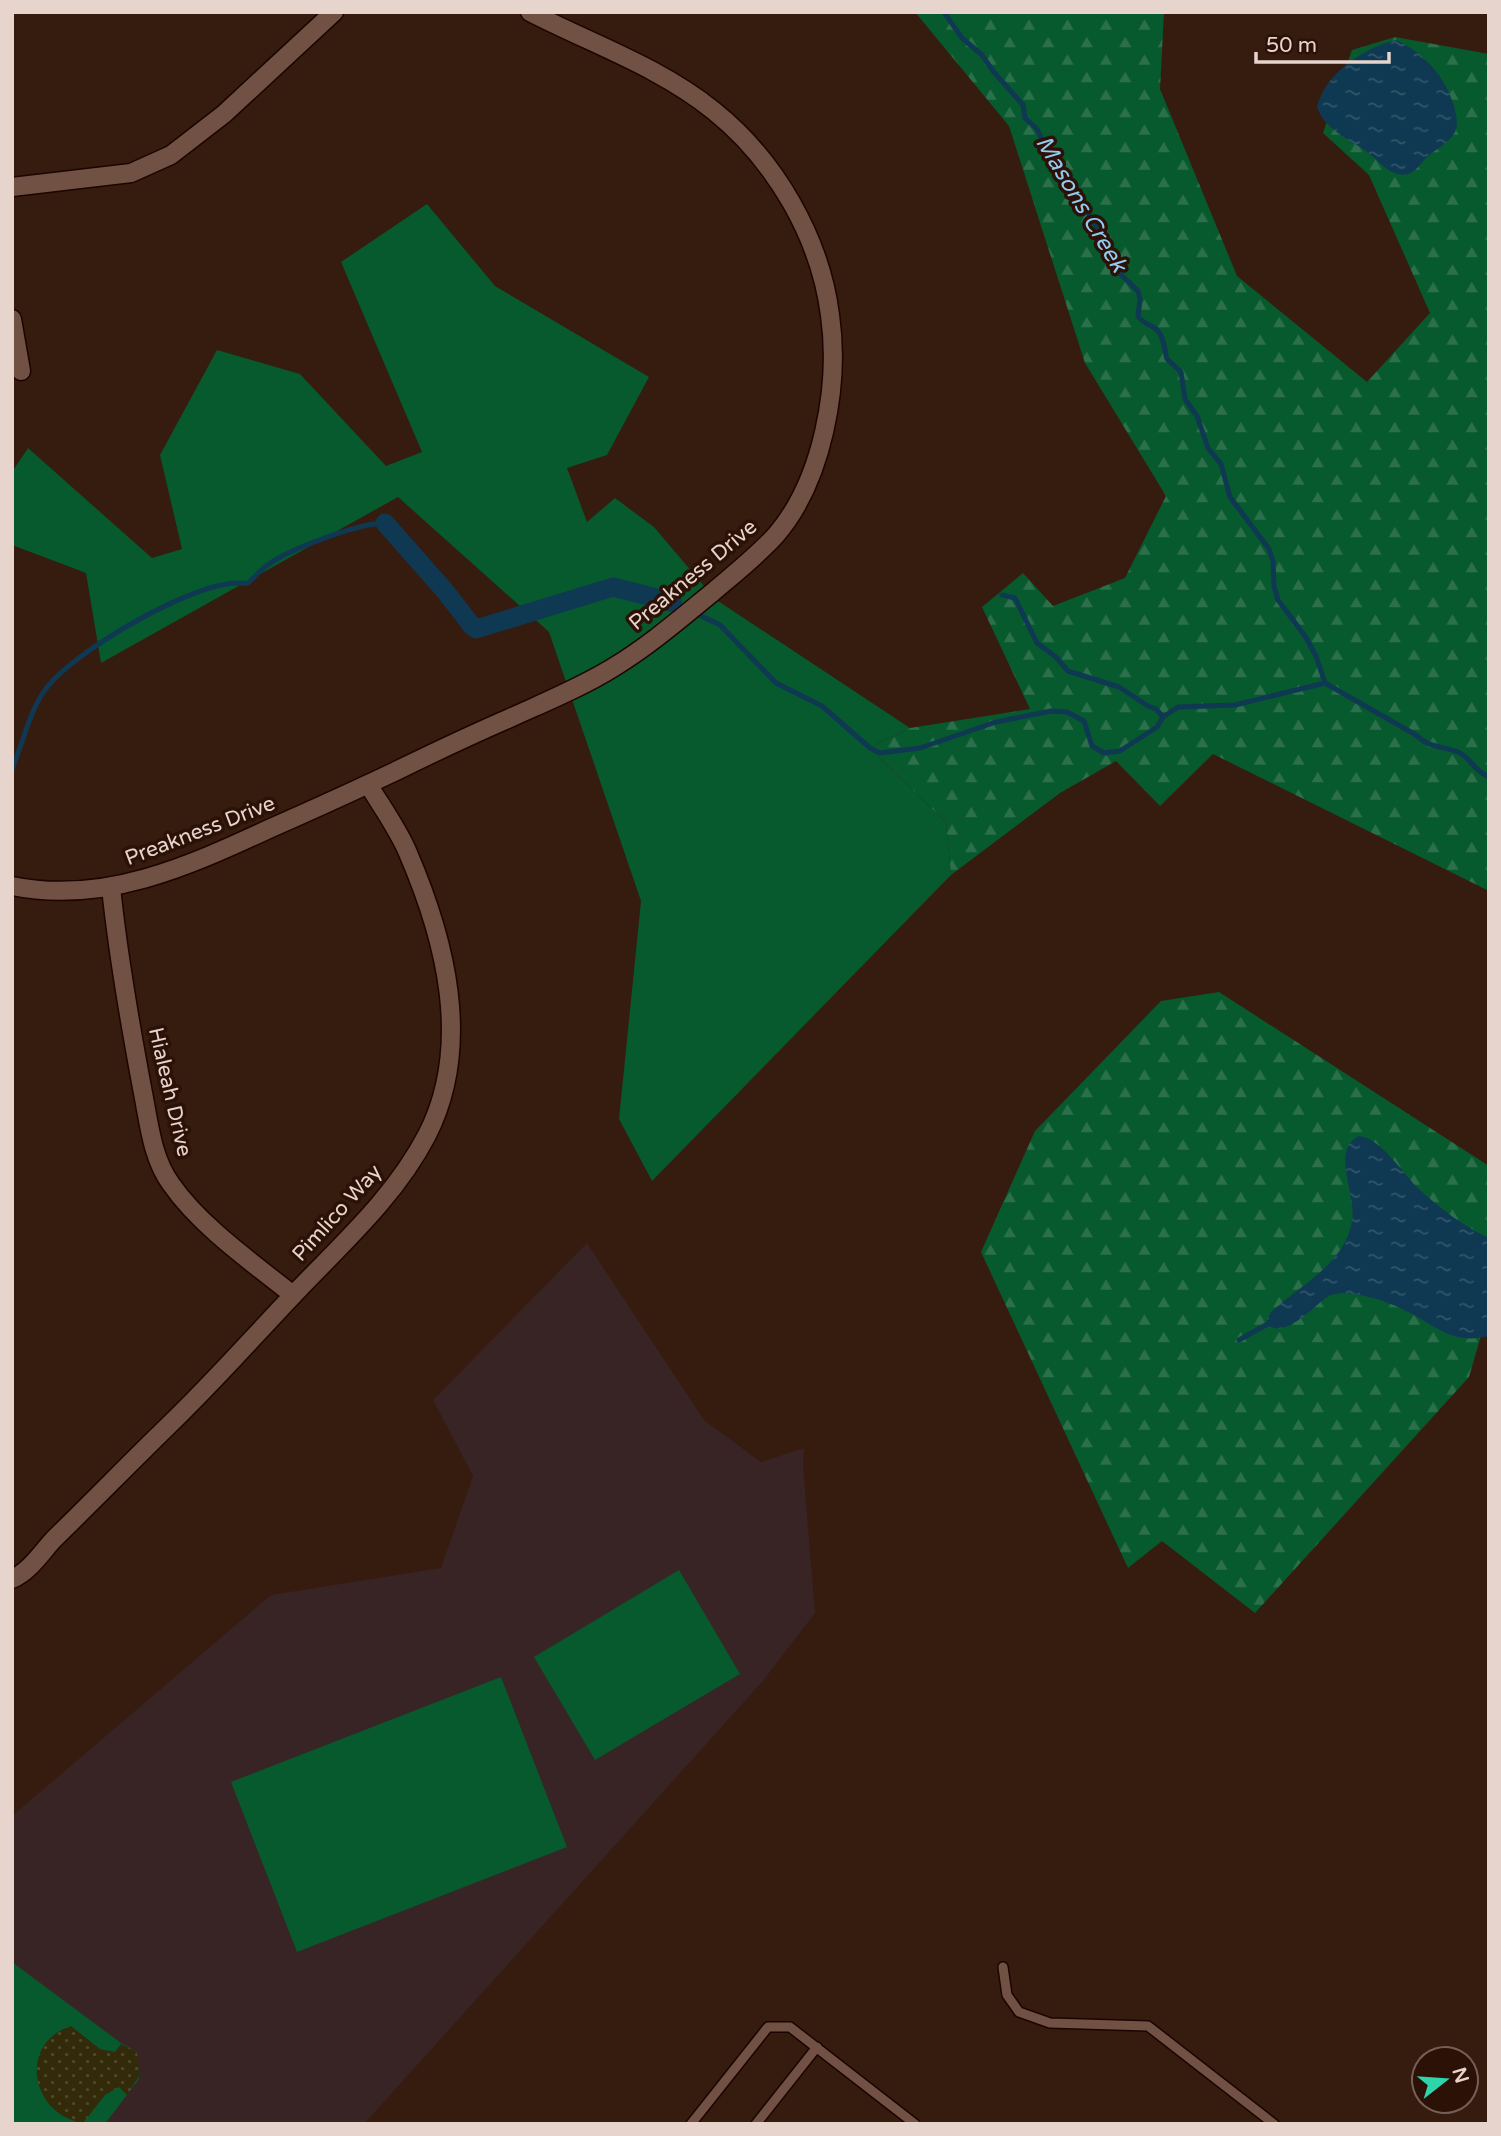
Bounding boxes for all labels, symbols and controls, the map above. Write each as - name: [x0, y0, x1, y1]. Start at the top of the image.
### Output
- scale bar: [1256, 21, 1389, 65]
- text: 50 m: [1266, 33, 1317, 58]
- water label: Masons Creek: [1029, 131, 1133, 278]
- street label: Preakness Drive: [624, 514, 762, 636]
- street label: Preakness Drive: [121, 791, 279, 871]
- street label: Hialeah Drive: [143, 1025, 197, 1159]
- street label: Pimlico Way: [287, 1159, 387, 1267]
- north arrow: [1410, 2045, 1480, 2115]
- text: N: [1448, 2065, 1473, 2086]

